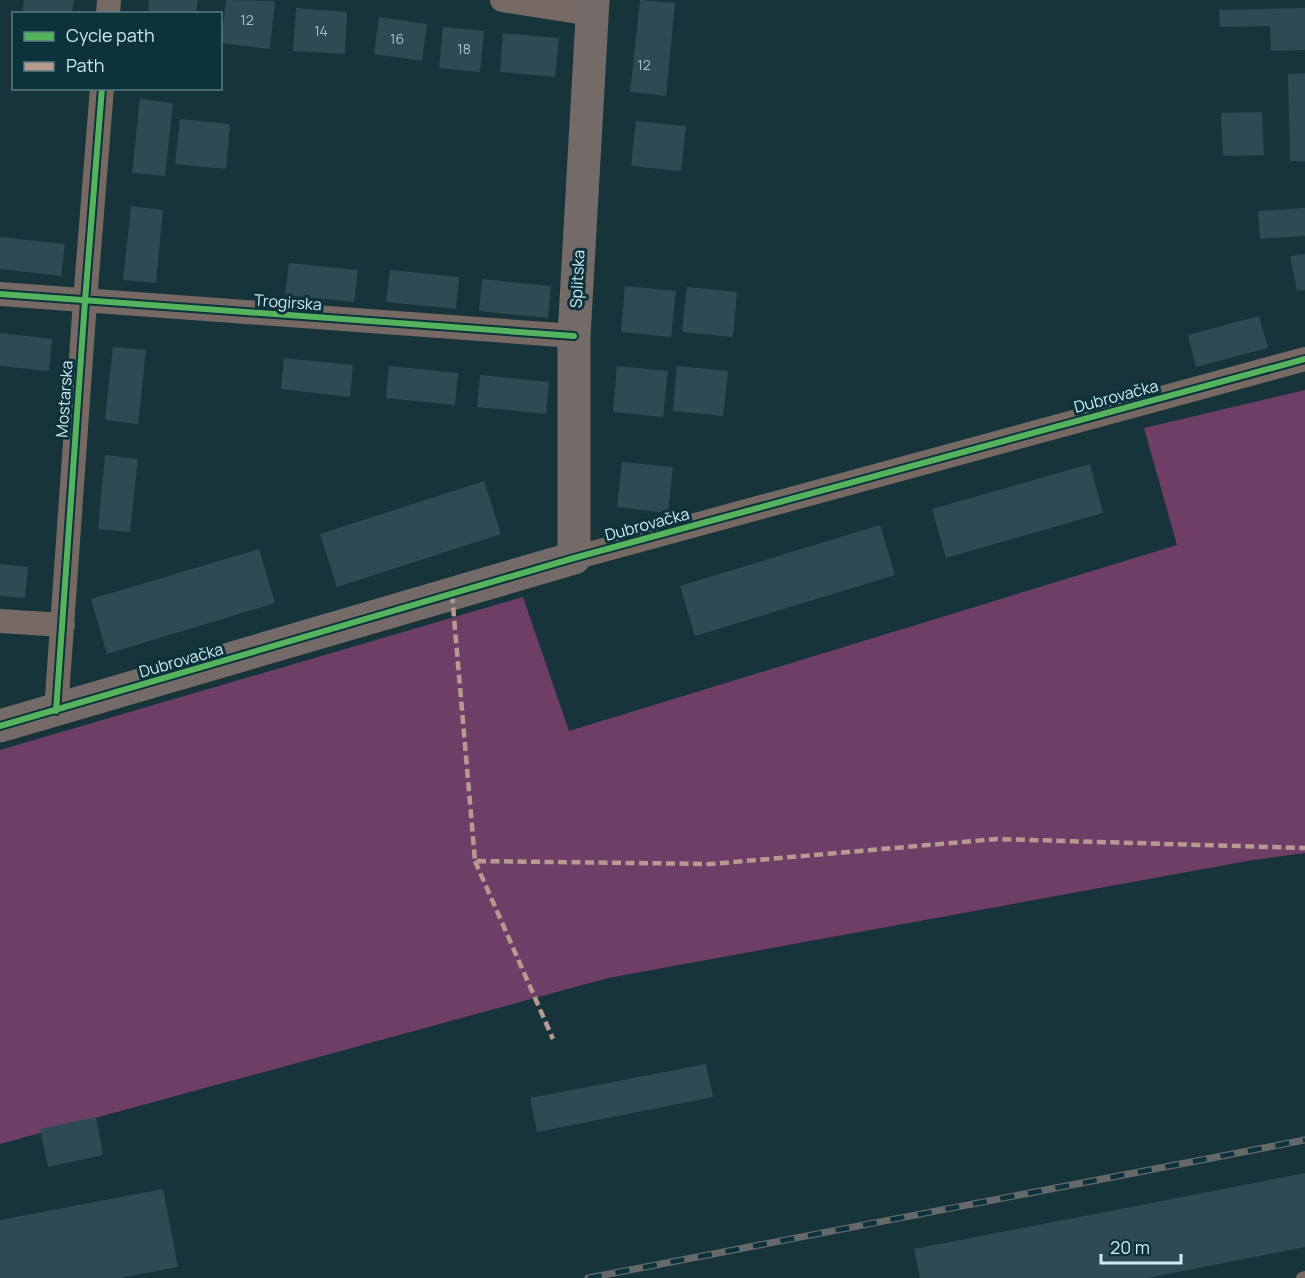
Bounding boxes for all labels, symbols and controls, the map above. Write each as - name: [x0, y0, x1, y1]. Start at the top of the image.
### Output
- house number: 12: [240, 10, 254, 29]
- legend: [12, 12, 222, 90]
- house number: 14: [314, 21, 328, 40]
- text: Cycle path: [66, 23, 155, 47]
- house number: 16: [390, 29, 404, 48]
- house number: 18: [457, 39, 471, 58]
- text: Path: [66, 53, 104, 77]
- house number: 12: [637, 55, 651, 74]
- street label: Splitska: [564, 249, 590, 309]
- street label: Trogirska: [253, 289, 323, 315]
- street label: Mostarska: [50, 360, 78, 438]
- street label: Dubrovačka: [1071, 374, 1161, 418]
- street label: Dubrovačka: [602, 502, 692, 546]
- street label: Dubrovačka: [136, 637, 226, 683]
- scale bar: [1101, 1227, 1180, 1265]
- text: 20 m: [1110, 1235, 1150, 1259]

